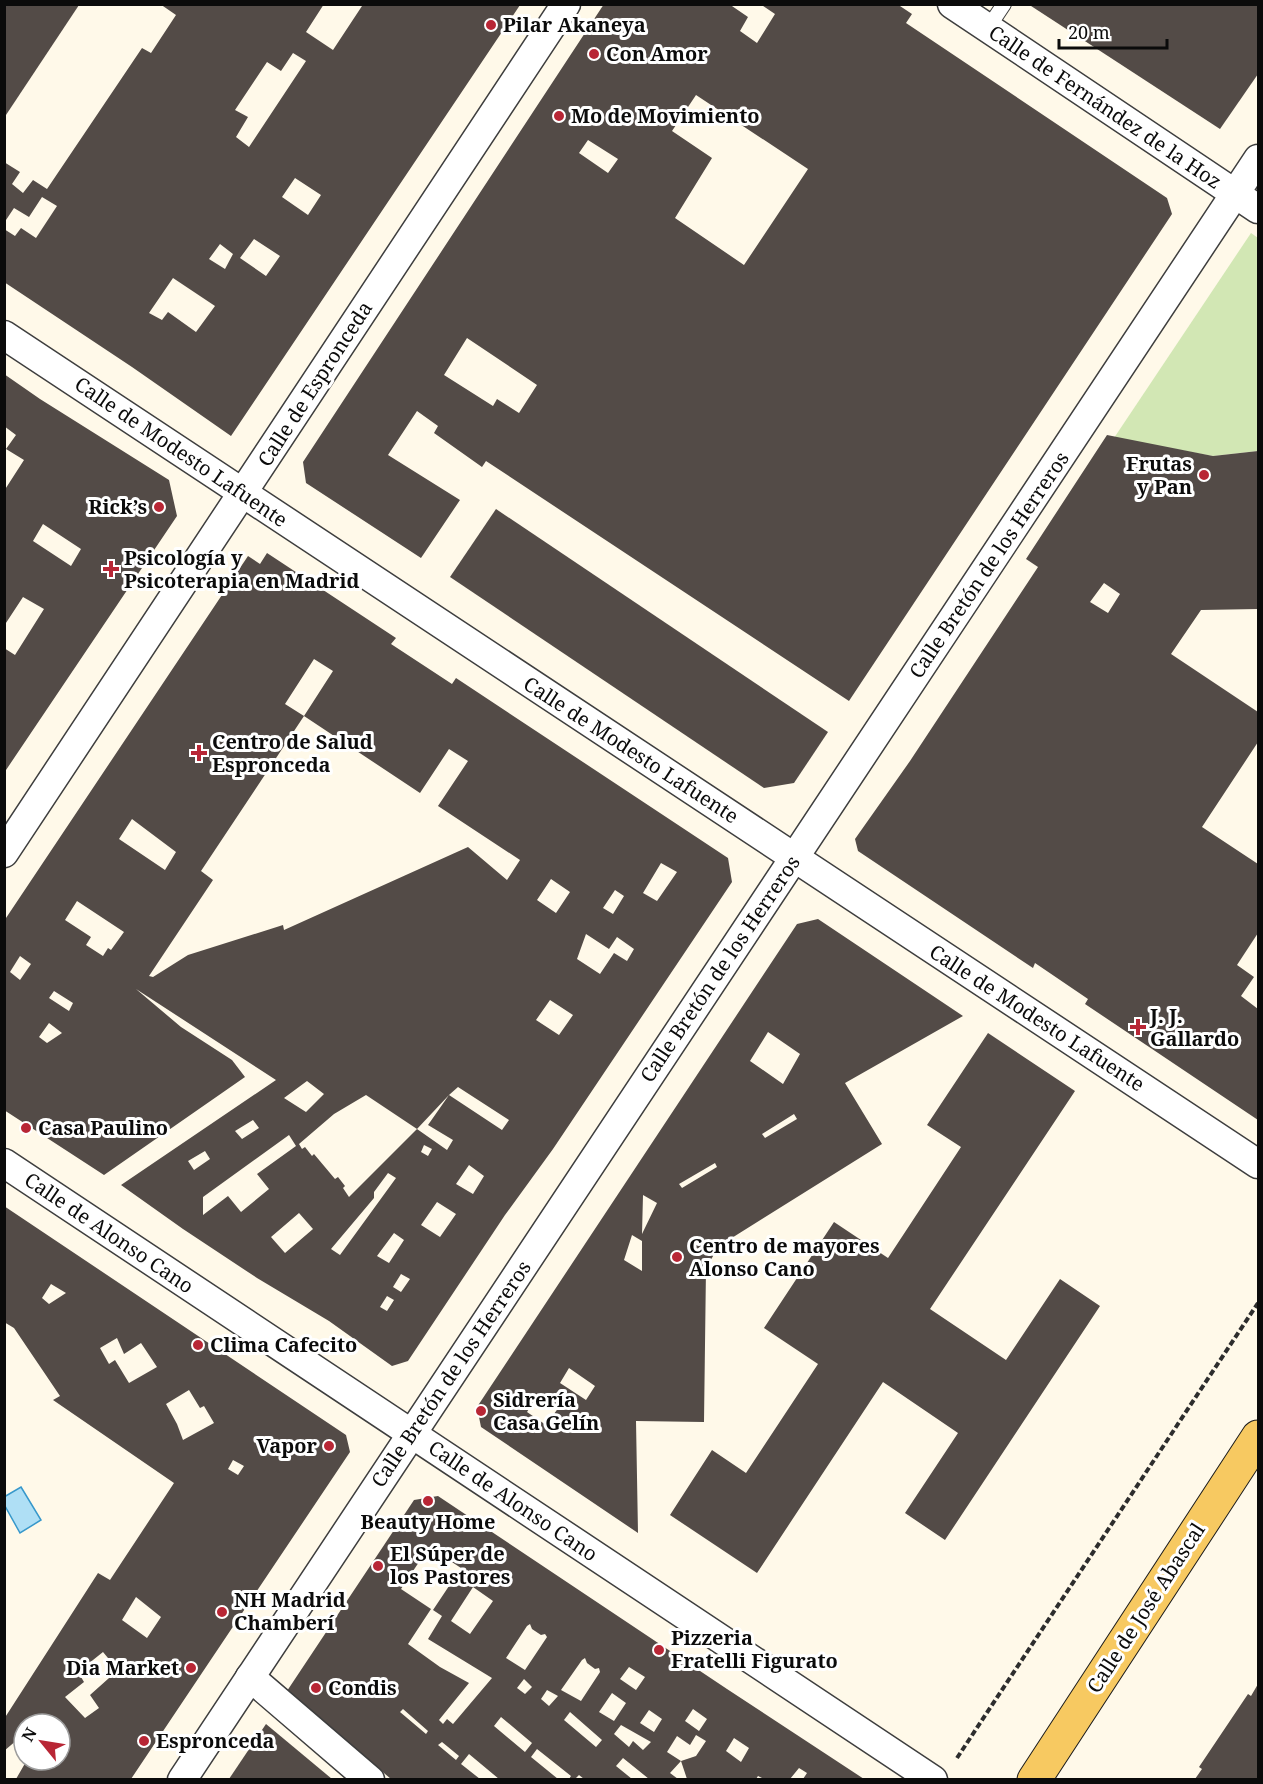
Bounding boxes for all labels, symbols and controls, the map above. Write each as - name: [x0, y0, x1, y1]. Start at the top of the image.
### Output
- place label: Pilar Akaneya: [503, 11, 646, 38]
- scale bar: [1059, 12, 1167, 50]
- marker: Pilar Akaneya: [484, 18, 498, 32]
- street label: Calle de Fernández de la Hoz: [984, 18, 1227, 195]
- text: 20 m: [1068, 20, 1110, 44]
- place label: Con Amor: [606, 40, 708, 67]
- marker: Con Amor: [587, 47, 601, 61]
- place label: Mo de Movimiento: [571, 102, 760, 129]
- marker: Mo de Movimiento: [552, 109, 566, 123]
- street label: Calle de Espronceda: [251, 296, 378, 471]
- street label: Calle de Modesto Lafuente: [70, 370, 293, 533]
- street label: Calle Bretón de los Herreros: [902, 446, 1075, 683]
- place label: Frutas y Pan: [1126, 450, 1192, 500]
- marker: Frutas y Pan: [1197, 468, 1211, 482]
- place label: Rick’s: [88, 493, 147, 520]
- marker: Rick’s: [152, 500, 166, 514]
- place label: Psicología y Psicoterapia en Madrid: [124, 544, 359, 594]
- marker: Psicología y Psicoterapia en Madrid: [102, 560, 120, 578]
- street label: Calle de Modesto Lafuente: [519, 670, 744, 829]
- place label: Centro de Salud Espronceda: [212, 728, 373, 778]
- marker: Centro de Salud Espronceda: [190, 744, 208, 762]
- street label: Calle Bretón de los Herreros: [633, 850, 806, 1087]
- street label: Calle de Modesto Lafuente: [925, 938, 1150, 1097]
- place label: J. J. Gallardo: [1149, 1002, 1239, 1052]
- marker: J. J. Gallardo: [1131, 1020, 1145, 1034]
- place label: Casa Paulino: [38, 1114, 168, 1141]
- marker: Casa Paulino: [19, 1121, 33, 1135]
- street label: Calle de Alonso Cano: [19, 1166, 199, 1299]
- place label: Centro de mayores Alonso Cano: [689, 1232, 880, 1282]
- marker: Centro de mayores Alonso Cano: [670, 1250, 684, 1264]
- street label: Calle Bretón de los Herreros: [364, 1255, 537, 1492]
- place label: Clima Cafecito: [210, 1331, 357, 1358]
- marker: Clima Cafecito: [191, 1338, 205, 1352]
- place label: Sidrería Casa Gelín: [493, 1386, 599, 1436]
- marker: Sidrería Casa Gelín: [474, 1404, 488, 1418]
- place label: Vapor: [257, 1432, 318, 1459]
- street label: Calle de Alonso Cano: [423, 1434, 603, 1567]
- marker: Vapor: [322, 1439, 336, 1453]
- marker: Beauty Home: [421, 1494, 435, 1508]
- place label: Beauty Home: [361, 1508, 495, 1535]
- street label: Calle de José Abascal: [1080, 1518, 1211, 1698]
- place label: El Súper de los Pastores: [390, 1540, 510, 1590]
- marker: El Súper de los Pastores: [371, 1559, 385, 1573]
- place label: NH Madrid Chamberí: [234, 1586, 346, 1636]
- marker: NH Madrid Chamberí: [215, 1605, 229, 1619]
- place label: Pizzeria Fratelli Figurato: [671, 1624, 838, 1674]
- marker: Pizzeria Fratelli Figurato: [652, 1643, 666, 1657]
- place label: Dia Market: [66, 1654, 179, 1681]
- marker: Dia Market: [184, 1661, 198, 1675]
- place label: Condis: [328, 1674, 397, 1701]
- marker: Condis: [309, 1681, 323, 1695]
- north arrow: [12, 1712, 72, 1772]
- text: N: [16, 1723, 42, 1745]
- place label: Espronceda: [156, 1727, 275, 1754]
- marker: Espronceda: [137, 1734, 151, 1748]

